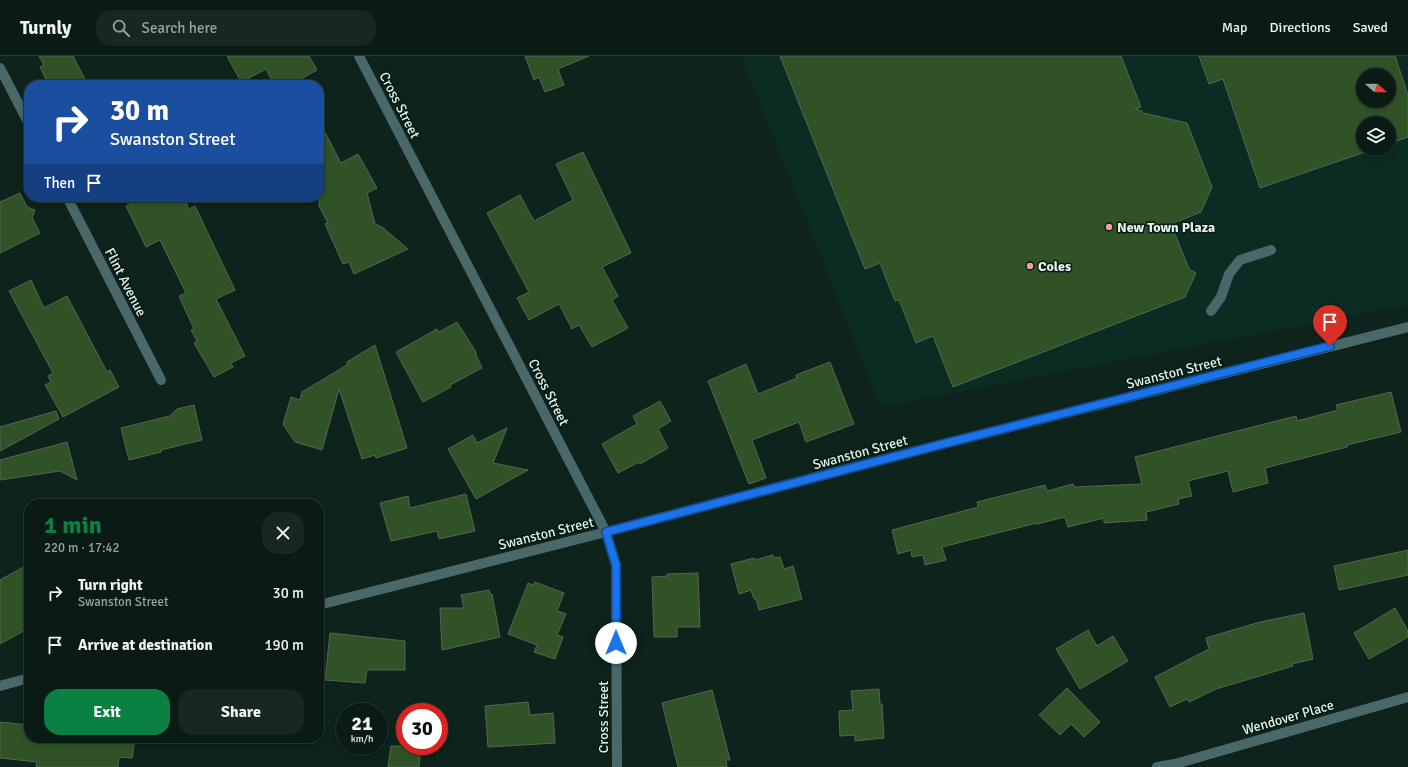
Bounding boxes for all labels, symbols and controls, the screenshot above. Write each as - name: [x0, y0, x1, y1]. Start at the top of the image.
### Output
- search box: [96, 10, 376, 46]
- text: Turnly: [20, 16, 72, 40]
- icon: search: [110, 17, 132, 39]
- text: Search here: [142, 19, 217, 37]
- text: Map: [1222, 19, 1248, 36]
- text: Directions: [1270, 19, 1331, 36]
- text: Saved: [1353, 19, 1388, 36]
- north arrow: [1356, 68, 1396, 108]
- map controls: [1356, 68, 1396, 156]
- street label: Cross Street: [376, 69, 424, 141]
- text: 30 m: [110, 94, 169, 128]
- icon: right: [44, 96, 96, 148]
- button: layers: [1356, 116, 1396, 156]
- text: Swanston Street: [110, 128, 236, 150]
- icon: arrive: [83, 172, 105, 194]
- text: Then: [44, 174, 75, 192]
- place label: New Town Plaza: [1117, 219, 1215, 236]
- marker: New Town Plaza: [1104, 222, 1114, 232]
- street label: Flint Avenue: [101, 245, 150, 319]
- place label: Coles: [1038, 258, 1071, 275]
- marker: Coles: [1025, 261, 1035, 271]
- pin: [1313, 305, 1347, 346]
- icon: arrive: [1319, 311, 1341, 333]
- street label: Swanston Street: [1125, 352, 1224, 393]
- street label: Cross Street: [525, 356, 573, 428]
- street label: Swanston Street: [811, 432, 910, 473]
- text: 1 min: [44, 510, 102, 540]
- button: close: [262, 512, 304, 554]
- street label: Swanston Street: [497, 513, 596, 554]
- text: 220 m · 17:42: [44, 540, 120, 556]
- text: Turn right: [78, 576, 143, 594]
- icon: right: [44, 582, 66, 604]
- text: 30 m: [273, 584, 304, 602]
- text: Swanston Street: [78, 594, 169, 610]
- position arrow: [595, 622, 637, 664]
- icon: arrive: [44, 634, 66, 656]
- text: Arrive at destination: [78, 636, 213, 654]
- text: 190 m: [264, 636, 304, 654]
- street label: Cross Street: [595, 681, 612, 753]
- button: Exit: [44, 689, 170, 735]
- button: Share: [178, 689, 304, 735]
- street label: Wendover Place: [1240, 696, 1336, 739]
- speed limit sign: 30: [396, 703, 448, 755]
- text: 21: [351, 711, 373, 736]
- text: km/h: [351, 733, 373, 745]

